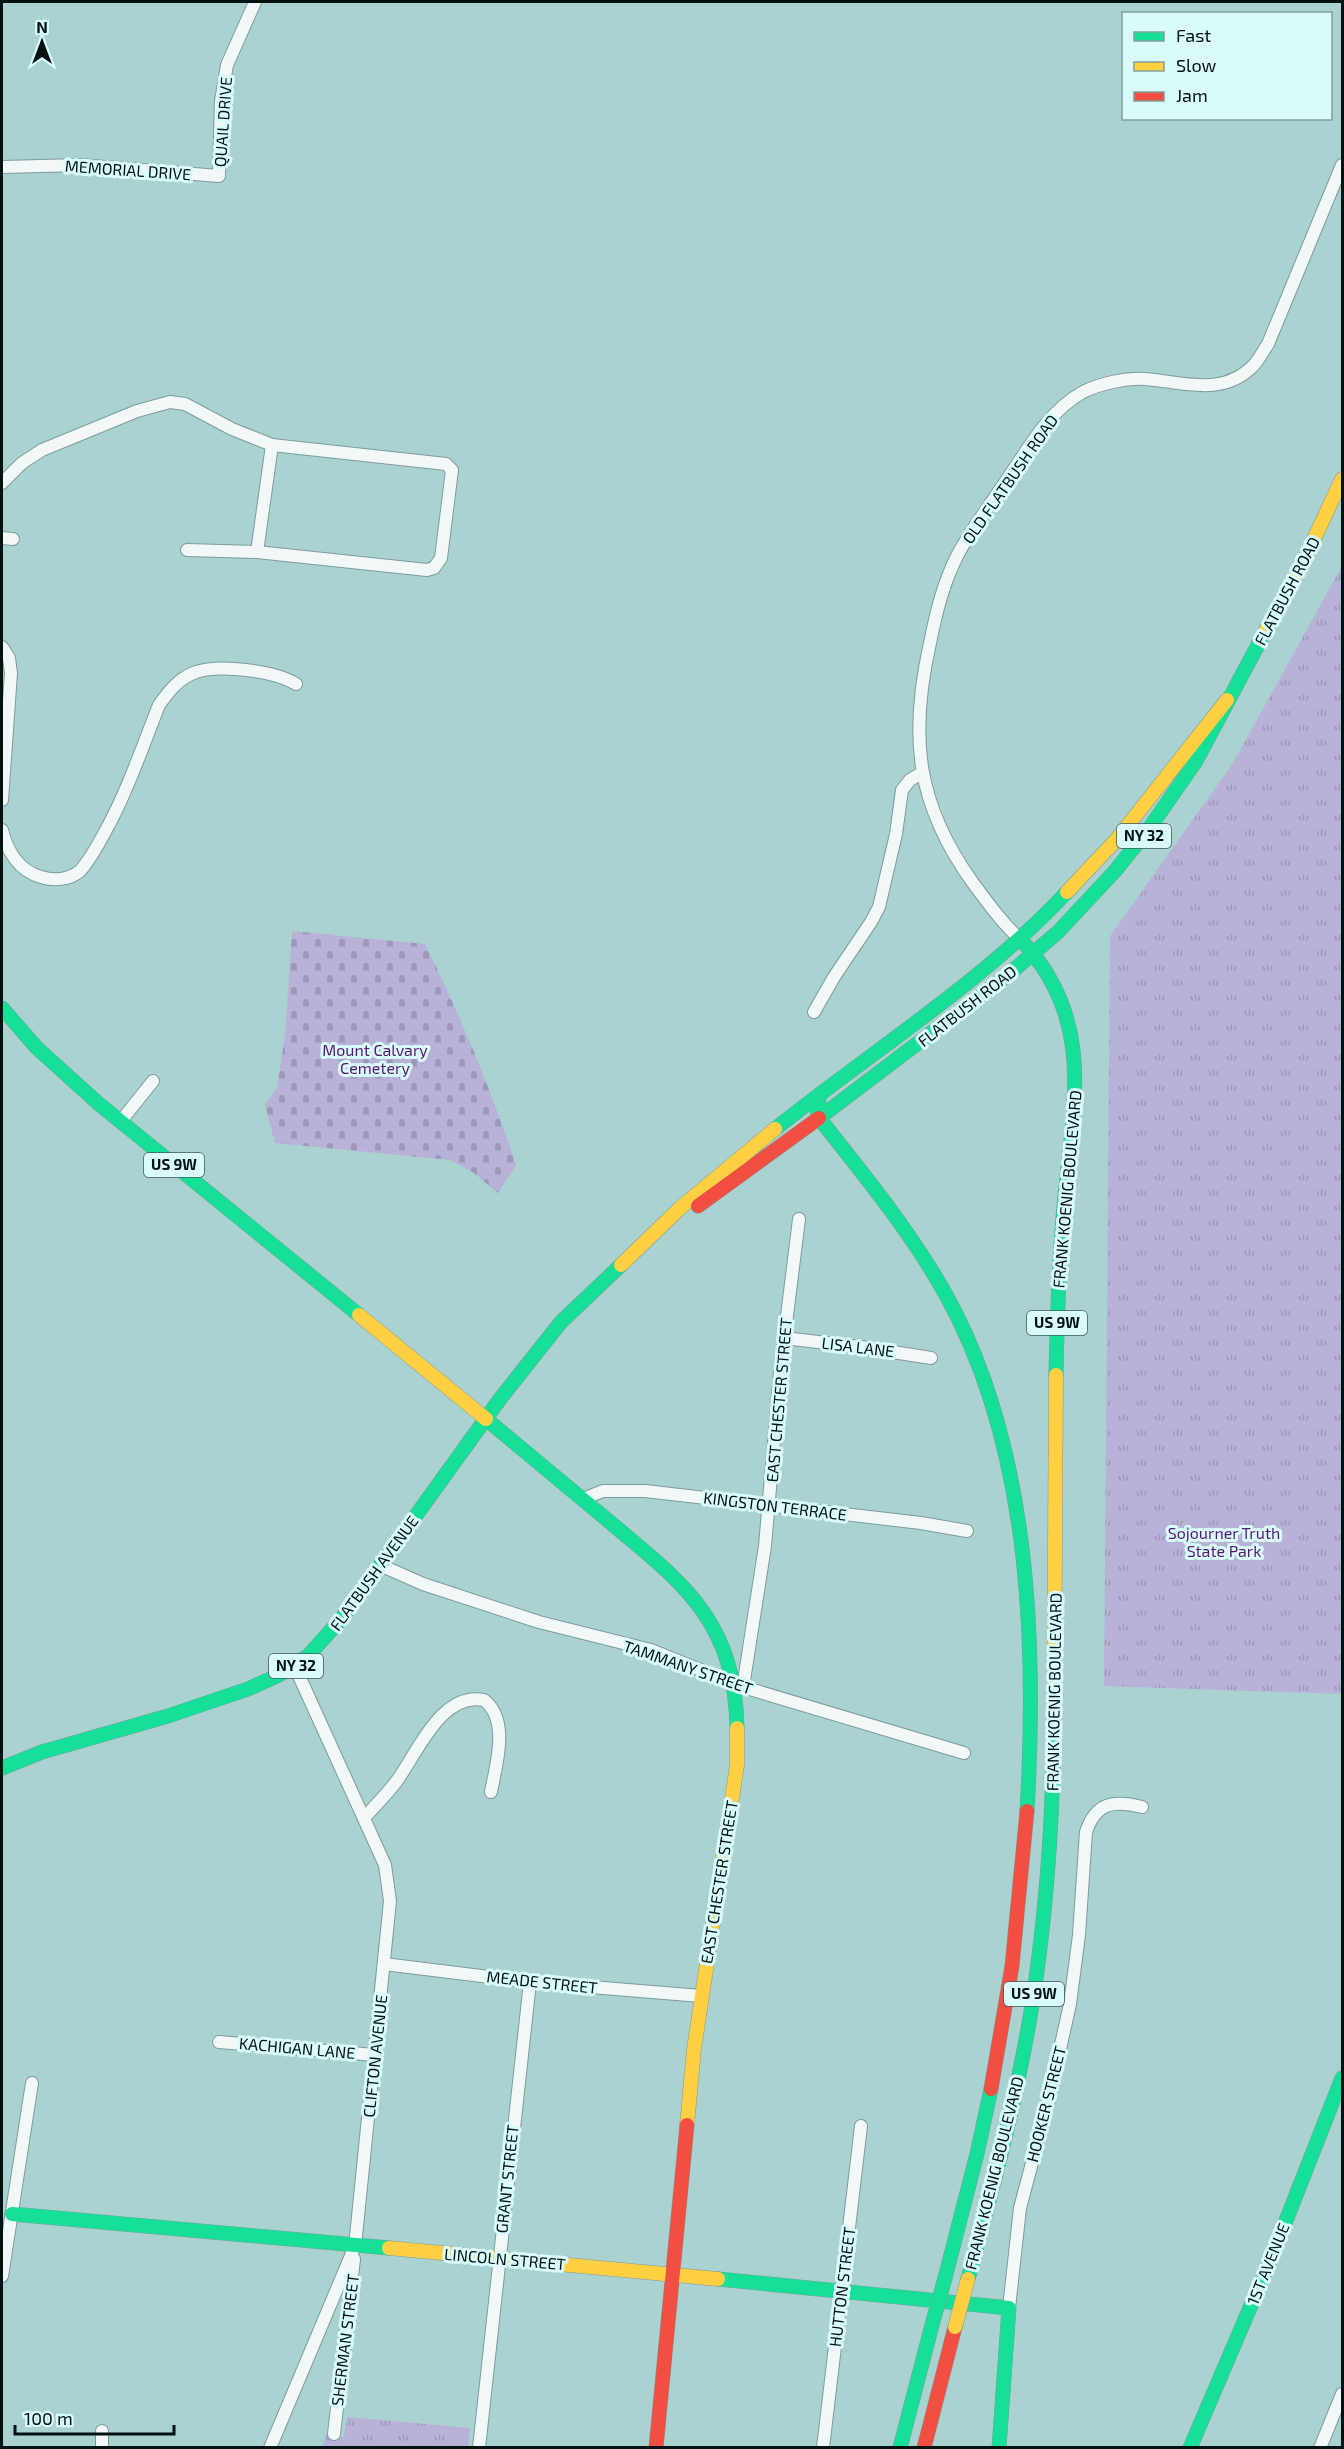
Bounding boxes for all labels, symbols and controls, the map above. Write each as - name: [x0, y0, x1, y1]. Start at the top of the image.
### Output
- north arrow: [12, 12, 72, 72]
- legend: [1122, 12, 1332, 120]
- text: N: [36, 17, 48, 36]
- text: Fast: [1176, 24, 1211, 46]
- text: Slow: [1176, 54, 1217, 76]
- street label: QUAIL DRIVE: [210, 76, 236, 168]
- text: Jam: [1176, 84, 1208, 106]
- street label: MEMORIAL DRIVE: [64, 156, 192, 183]
- street label: OLD FLATBUSH ROAD: [958, 411, 1061, 547]
- street label: FLATBUSH ROAD: [1250, 533, 1323, 648]
- road number: NY 32: [1117, 824, 1171, 848]
- street label: FLATBUSH ROAD: [914, 961, 1020, 1050]
- park label: Mount Calvary Cemetery: [322, 1040, 428, 1077]
- street label: FRANK KOENIG BOULEVARD: [1048, 1089, 1085, 1289]
- road number: US 9W: [144, 1153, 204, 1177]
- road number: US 9W: [1027, 1311, 1087, 1335]
- street label: EAST CHESTER STREET: [762, 1317, 795, 1483]
- street label: LISA LANE: [821, 1333, 895, 1360]
- street label: KINGSTON TERRACE: [702, 1487, 848, 1524]
- street label: FLATBUSH AVENUE: [325, 1511, 422, 1634]
- park label: Sojourner Truth State Park: [1168, 1523, 1280, 1560]
- street label: FRANK KOENIG BOULEVARD: [1042, 1593, 1065, 1791]
- street label: TAMMANY STREET: [621, 1636, 755, 1698]
- road number: NY 32: [269, 1654, 323, 1678]
- street label: EAST CHESTER STREET: [696, 1799, 741, 1965]
- street label: MEADE STREET: [486, 1966, 598, 1997]
- road number: US 9W: [1004, 1982, 1064, 2006]
- street label: CLIFTON AVENUE: [359, 1994, 390, 2118]
- street label: KACHIGAN LANE: [238, 2033, 356, 2062]
- street label: HOOKER STREET: [1022, 2044, 1069, 2164]
- street label: FRANK KOENIG BOULEVARD: [960, 2074, 1027, 2272]
- street label: GRANT STREET: [491, 2124, 522, 2234]
- street label: 1ST AVENUE: [1243, 2220, 1293, 2307]
- street label: HUTTON STREET: [825, 2226, 858, 2348]
- street label: LINCOLN STREET: [444, 2244, 567, 2273]
- street label: SHERMAN STREET: [327, 2273, 362, 2407]
- scale bar: [15, 2398, 174, 2436]
- text: 100 m: [24, 2407, 73, 2429]

